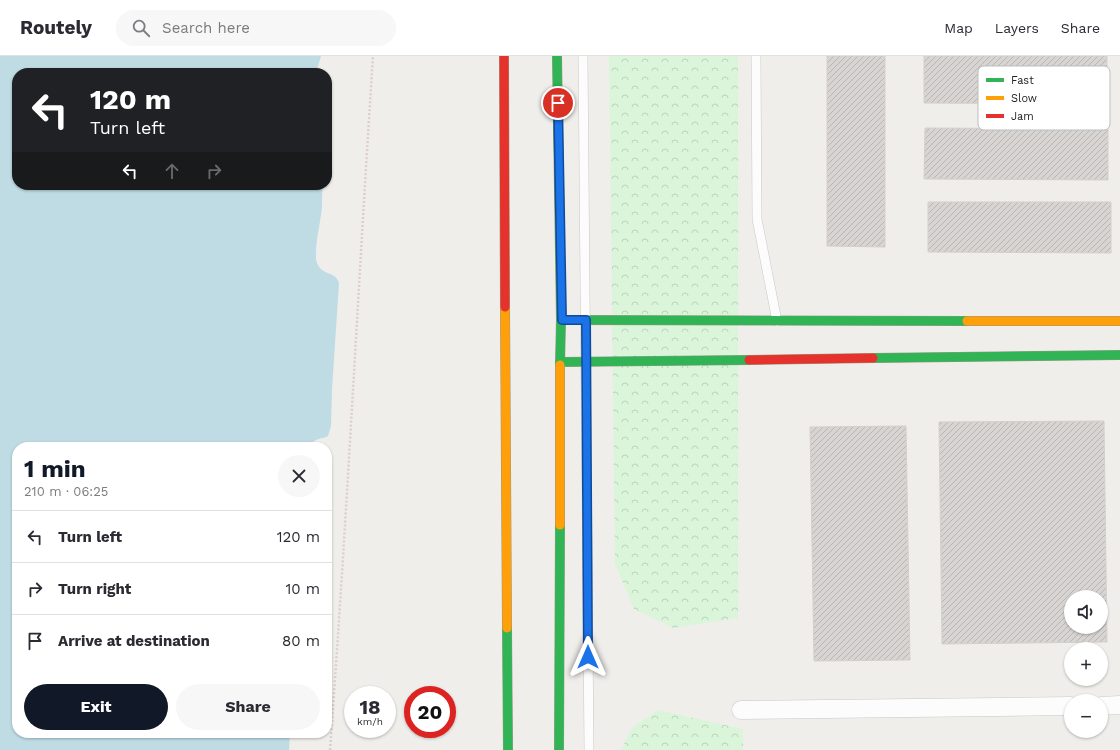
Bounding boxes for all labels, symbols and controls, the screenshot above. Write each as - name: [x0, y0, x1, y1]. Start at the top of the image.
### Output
- search box: [116, 10, 396, 46]
- text: Routely: [20, 16, 92, 39]
- icon: search: [130, 17, 152, 39]
- text: Search here: [162, 19, 250, 37]
- text: Map: [944, 20, 973, 36]
- text: Layers: [995, 20, 1039, 36]
- text: Share: [1061, 20, 1100, 36]
- legend: [978, 66, 1110, 130]
- text: Fast: [1011, 74, 1034, 87]
- text: 120 m: [90, 83, 171, 116]
- icon: left: [24, 84, 76, 136]
- pin: [541, 86, 575, 120]
- icon: arrive: [547, 92, 569, 114]
- text: Slow: [1011, 92, 1037, 105]
- text: Jam: [1011, 110, 1034, 123]
- text: Turn left: [90, 117, 165, 138]
- icon: left: [119, 160, 141, 182]
- icon: ahead: [161, 160, 183, 182]
- icon: right: [203, 160, 225, 182]
- text: 1 min: [24, 455, 86, 483]
- button: close: [278, 455, 320, 497]
- text: 210 m · 06:25: [24, 484, 108, 499]
- icon: left: [24, 526, 46, 548]
- text: Turn left: [58, 528, 122, 546]
- text: 120 m: [277, 528, 320, 546]
- icon: right: [24, 578, 46, 600]
- text: Turn right: [58, 580, 131, 598]
- text: 10 m: [285, 580, 320, 598]
- map controls: [1064, 590, 1108, 738]
- button: sound: [1064, 590, 1108, 634]
- icon: arrive: [24, 630, 46, 652]
- text: Arrive at destination: [58, 632, 210, 650]
- text: 80 m: [282, 632, 320, 650]
- position arrow: [567, 636, 609, 678]
- button: +: [1064, 642, 1108, 686]
- button: Exit: [24, 684, 168, 730]
- button: Share: [176, 684, 320, 730]
- speed limit sign: 20: [404, 686, 456, 738]
- button: −: [1064, 694, 1108, 738]
- text: 18: [359, 695, 381, 719]
- text: km/h: [357, 716, 383, 727]

